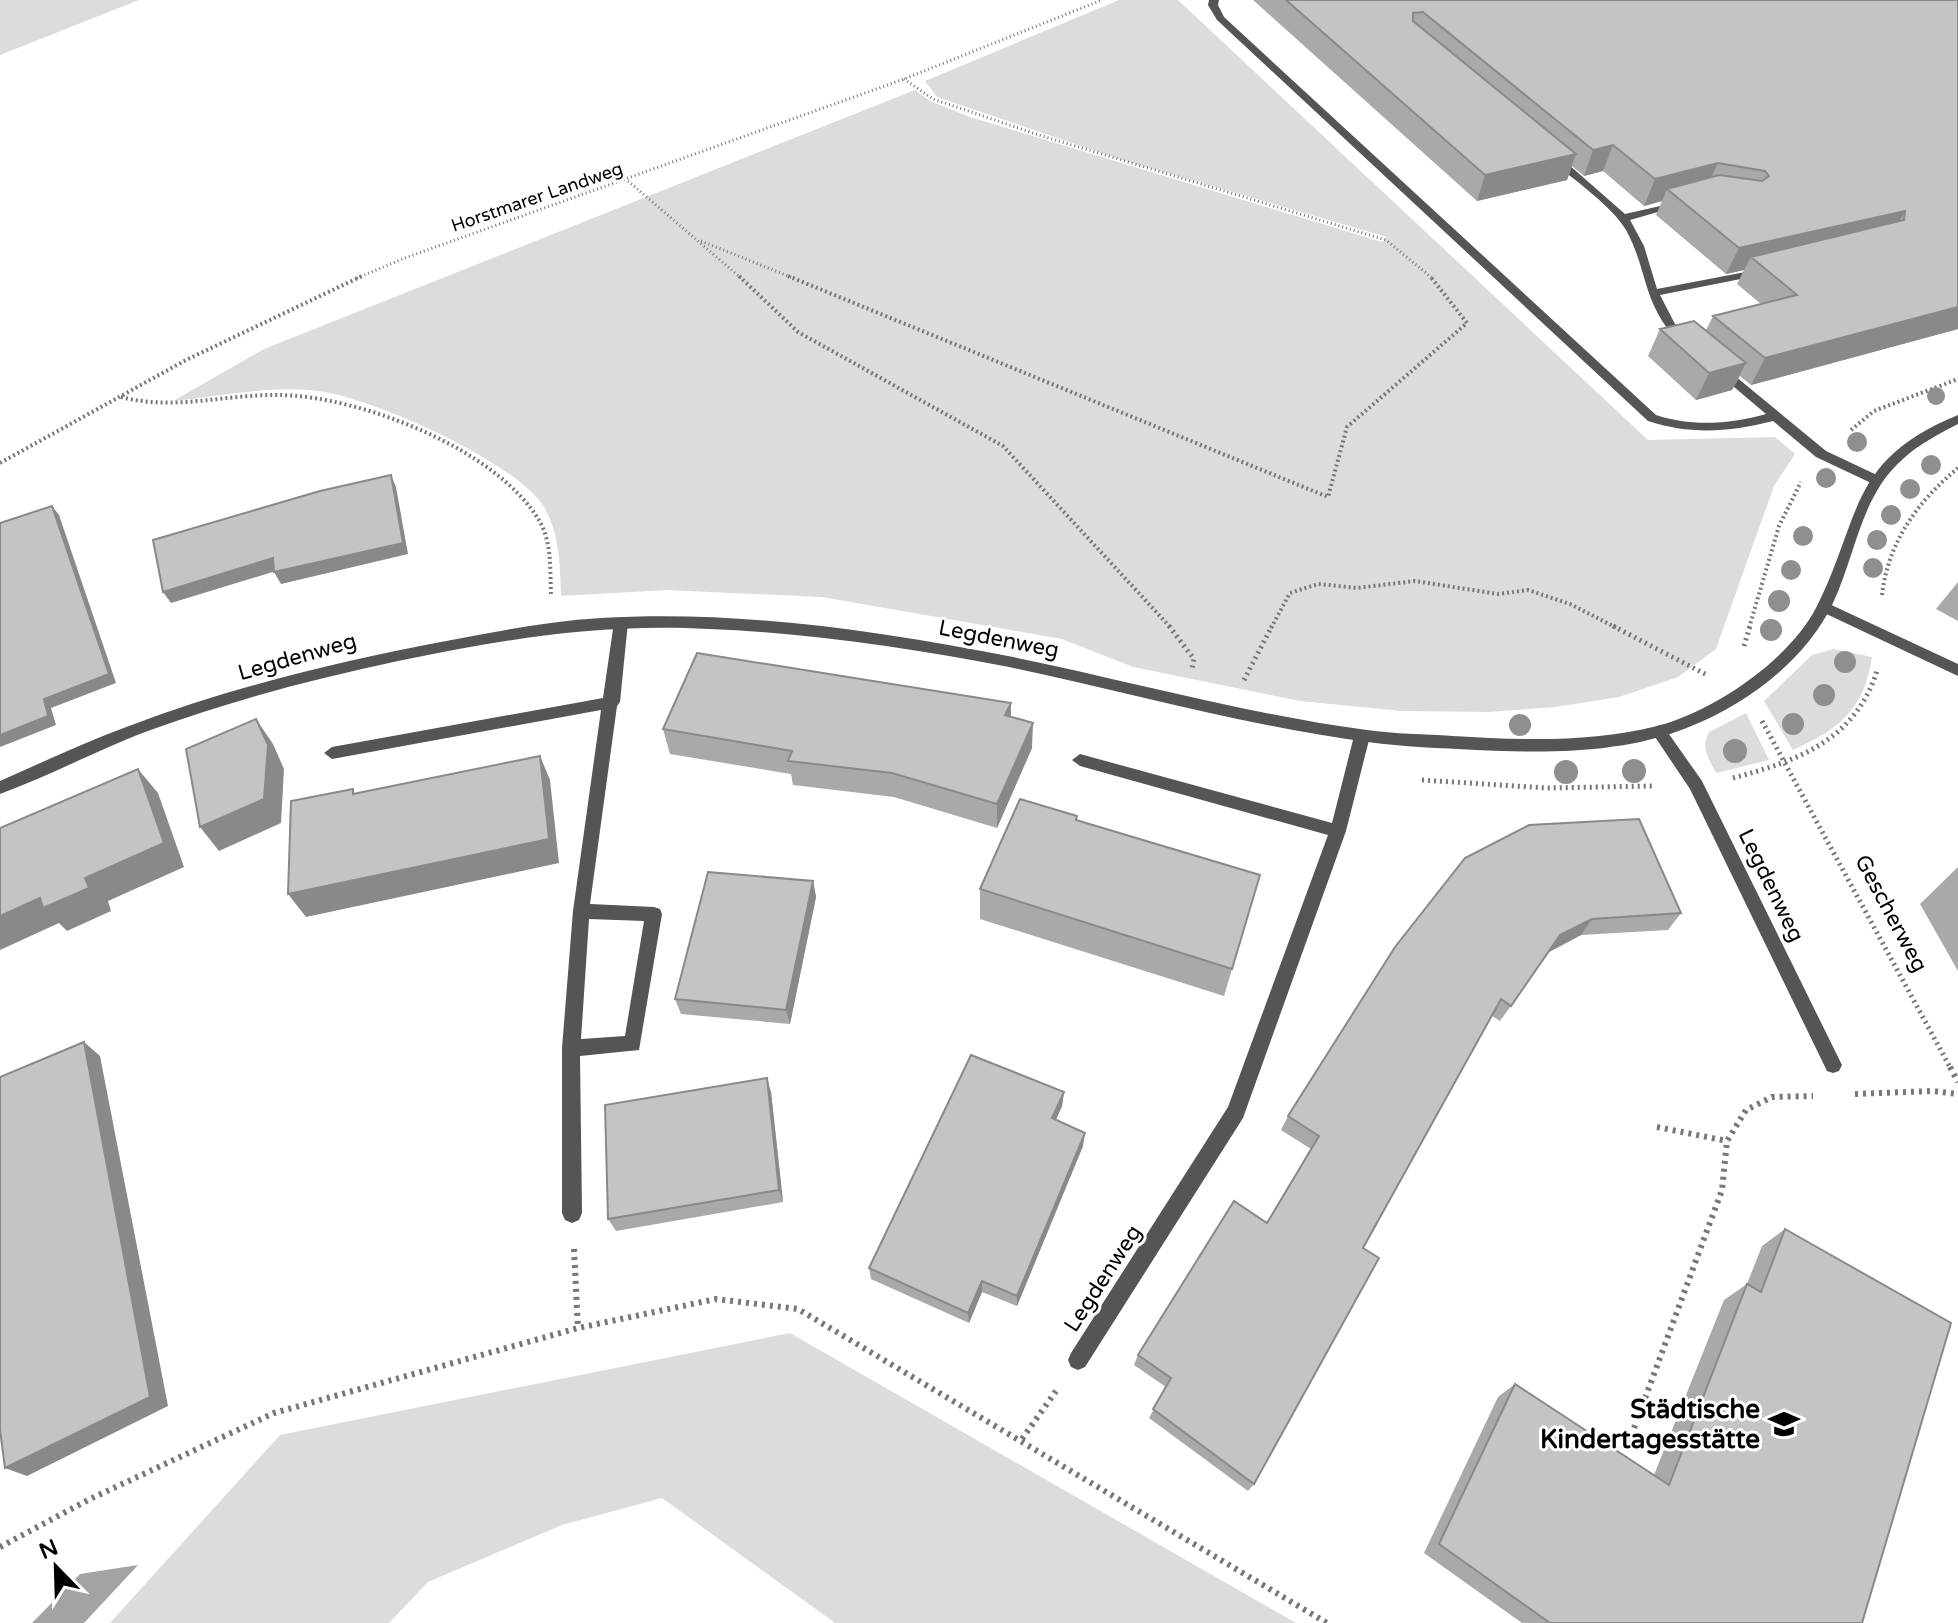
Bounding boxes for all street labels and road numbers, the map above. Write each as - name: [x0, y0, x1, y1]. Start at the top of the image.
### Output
- street label: Horstmarer Landweg: [448, 157, 626, 237]
- street label: Legdenweg: [936, 615, 1061, 663]
- street label: Legdenweg: [235, 628, 360, 686]
- street label: Legdenweg: [1733, 825, 1810, 946]
- street label: Gescherweg: [1849, 850, 1933, 977]
- street label: Legdenweg: [1059, 1220, 1147, 1337]

